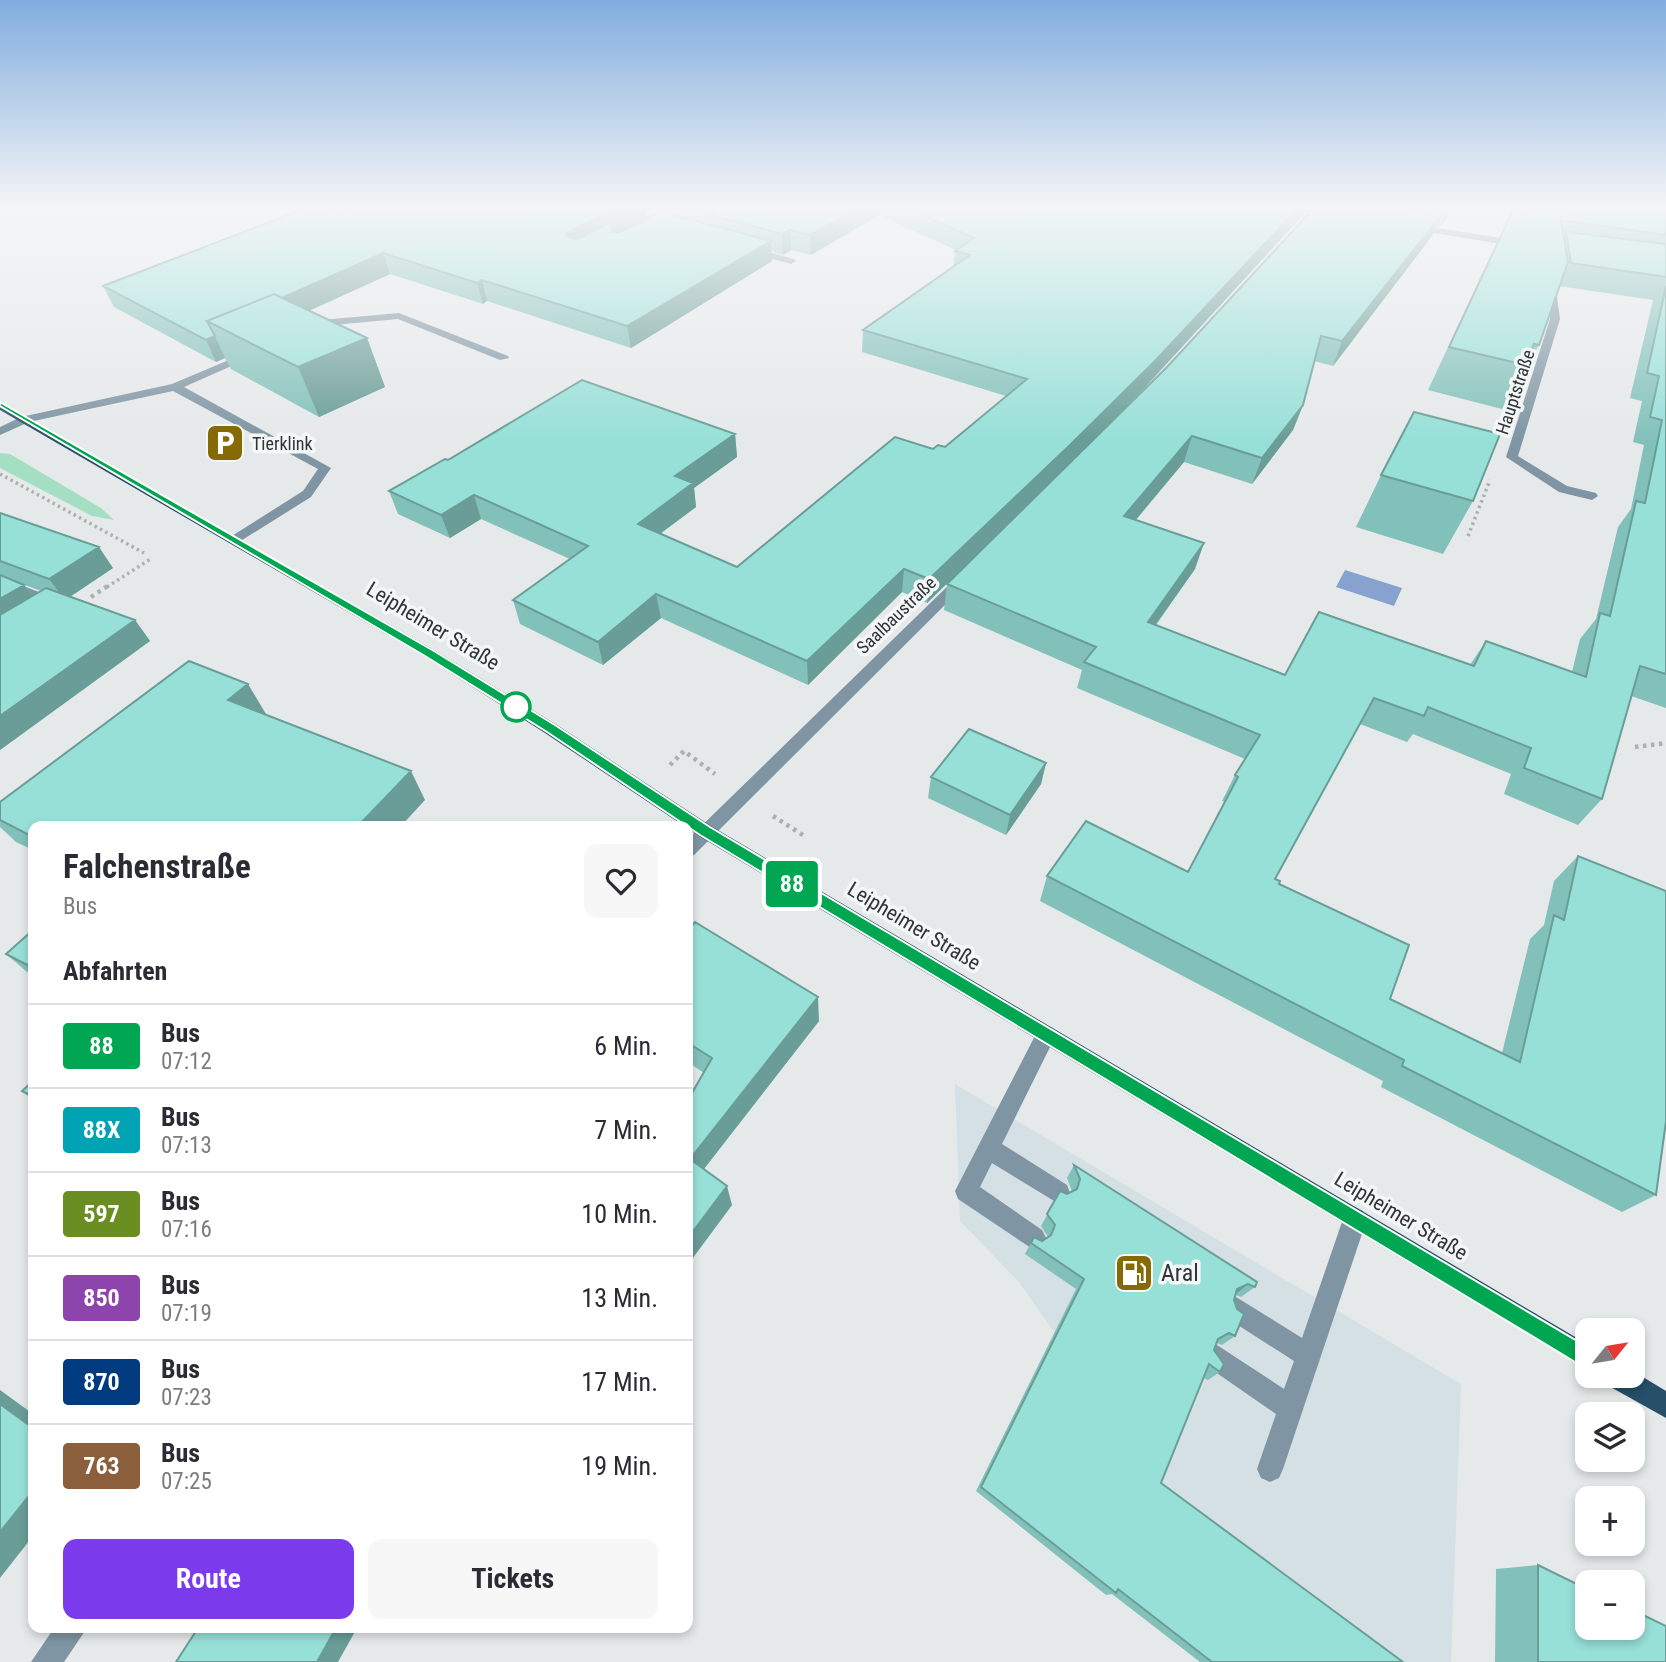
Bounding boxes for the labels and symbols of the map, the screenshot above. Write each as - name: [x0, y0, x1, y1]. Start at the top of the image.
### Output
- street label: Hauptstraße: [1491, 347, 1539, 437]
- parking icon: Tierklink: [204, 422, 246, 464]
- place label: Tierklink: [252, 433, 313, 454]
- street label: Saalbaustraße: [852, 572, 940, 658]
- street label: Leipheimer Straße: [362, 577, 504, 675]
- unlabelled marker: [501, 692, 531, 722]
- line badge: 88: [760, 861, 824, 907]
- street label: Leipheimer Straße: [843, 877, 985, 975]
- street label: Leipheimer Straße: [1330, 1167, 1472, 1265]
- fuel station icon: Aral: [1113, 1252, 1155, 1294]
- place label: Aral: [1161, 1259, 1199, 1287]
- north arrow: [1575, 1318, 1645, 1388]

